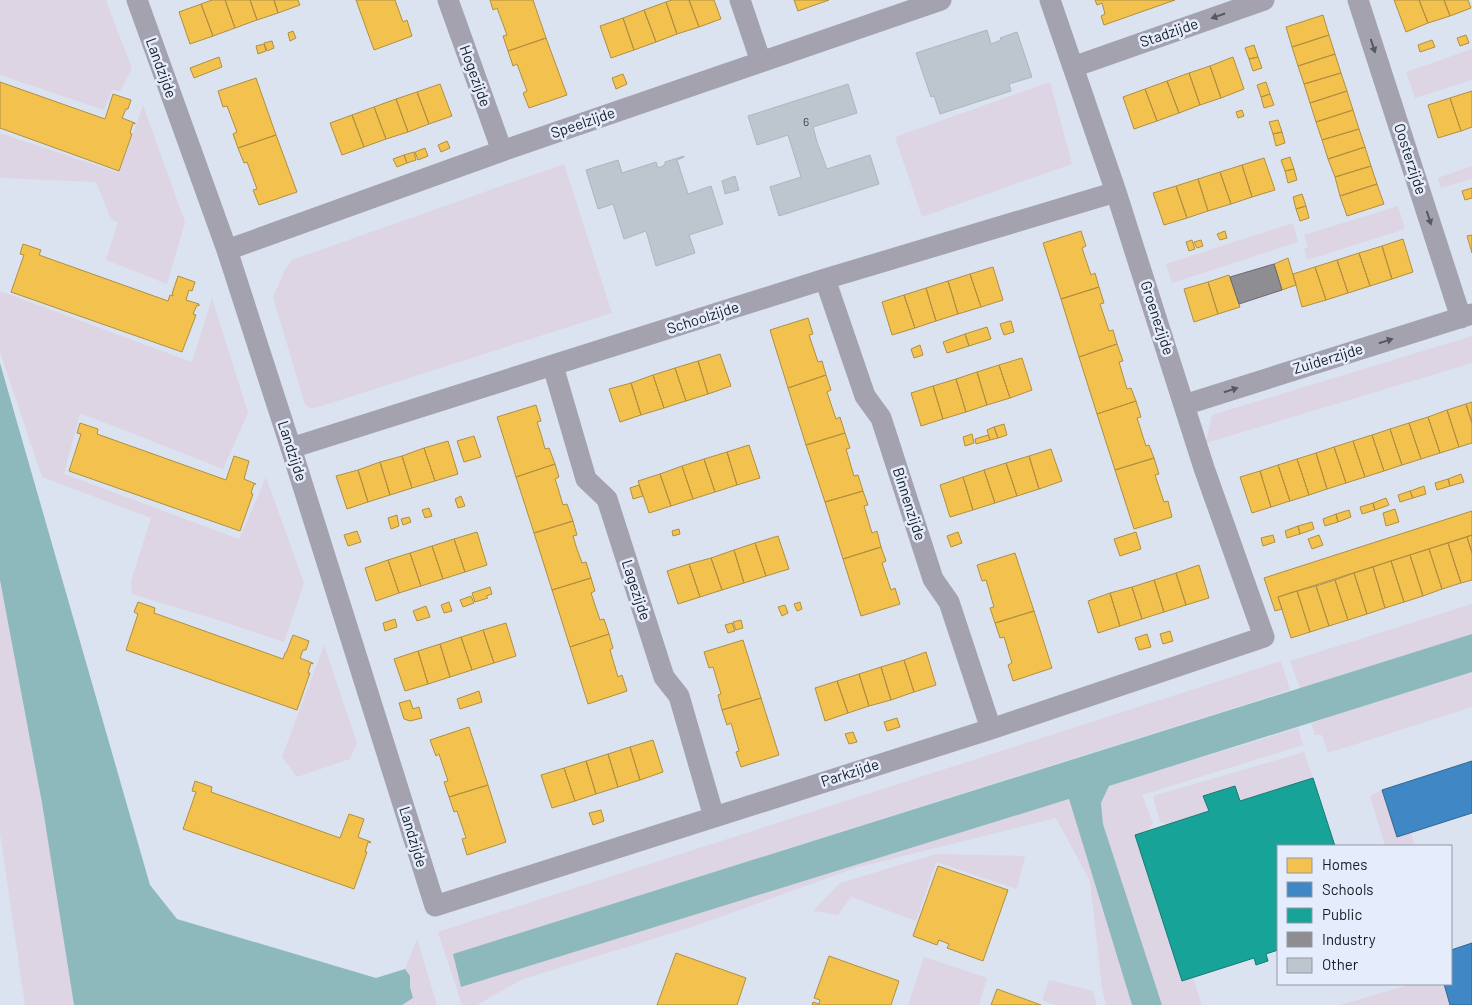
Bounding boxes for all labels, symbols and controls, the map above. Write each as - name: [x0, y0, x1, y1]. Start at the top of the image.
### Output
- one-way arrow: [1210, 13, 1225, 20]
- street label: Stadzijde: [1137, 14, 1200, 50]
- street label: Landzijde: [143, 35, 181, 100]
- one-way arrow: [1370, 39, 1378, 54]
- street label: Hogezijde: [456, 42, 495, 109]
- street label: Speelzijde: [548, 103, 617, 141]
- house number: 6: [803, 114, 809, 128]
- street label: Oosterzijde: [1391, 121, 1431, 197]
- one-way arrow: [1425, 210, 1433, 225]
- street label: Groenezijde: [1137, 278, 1178, 357]
- street label: Schoolzijde: [664, 297, 741, 337]
- one-way arrow: [1378, 337, 1393, 344]
- street label: Zuiderzijde: [1291, 339, 1365, 377]
- one-way arrow: [1223, 385, 1238, 393]
- street label: Landzijde: [275, 418, 311, 483]
- street label: Binnenzijde: [890, 465, 930, 542]
- street label: Lagezijde: [619, 557, 655, 622]
- street label: Parkzijde: [818, 754, 881, 790]
- street label: Landzijde: [396, 804, 432, 869]
- legend: [1277, 845, 1452, 985]
- text: Homes: [1322, 855, 1367, 873]
- text: Schools: [1322, 880, 1374, 898]
- text: Public: [1322, 905, 1362, 923]
- text: Industry: [1322, 930, 1376, 948]
- text: Other: [1322, 955, 1359, 973]

